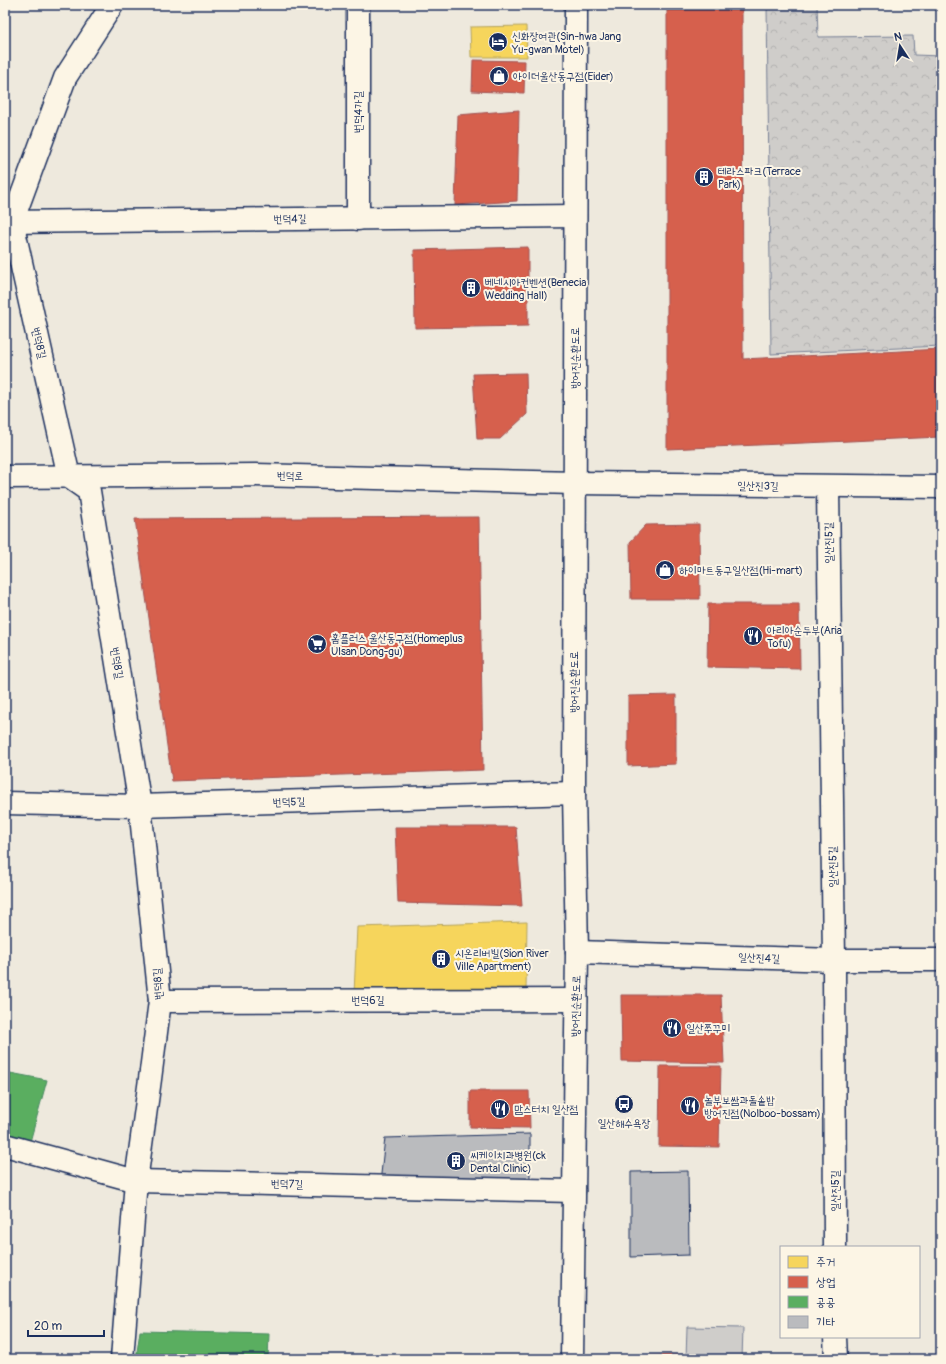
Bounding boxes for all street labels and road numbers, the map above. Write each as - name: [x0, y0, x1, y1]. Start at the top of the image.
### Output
- street label: 번덕4가길: [352, 91, 365, 133]
- street label: 번덕4길: [273, 212, 307, 226]
- street label: 번덕8길: [29, 326, 49, 360]
- street label: 방어진순환도로: [569, 327, 582, 389]
- street label: 번덕로: [277, 469, 304, 483]
- street label: 일산진3길: [737, 479, 779, 493]
- street label: 일산진5길: [822, 522, 836, 564]
- street label: 번덕8길: [108, 646, 126, 680]
- street label: 방어진순환도로: [568, 651, 581, 713]
- street label: 번덕5길: [273, 795, 306, 809]
- street label: 일산진5길: [826, 846, 840, 888]
- street label: 일산진4길: [738, 951, 780, 965]
- street label: 번덕8길: [150, 967, 166, 1000]
- street label: 방어진순환도로: [569, 975, 583, 1037]
- street label: 번덕6길: [352, 994, 385, 1007]
- street label: 일산진5길: [829, 1170, 842, 1212]
- street label: 번덕7길: [271, 1177, 303, 1191]

